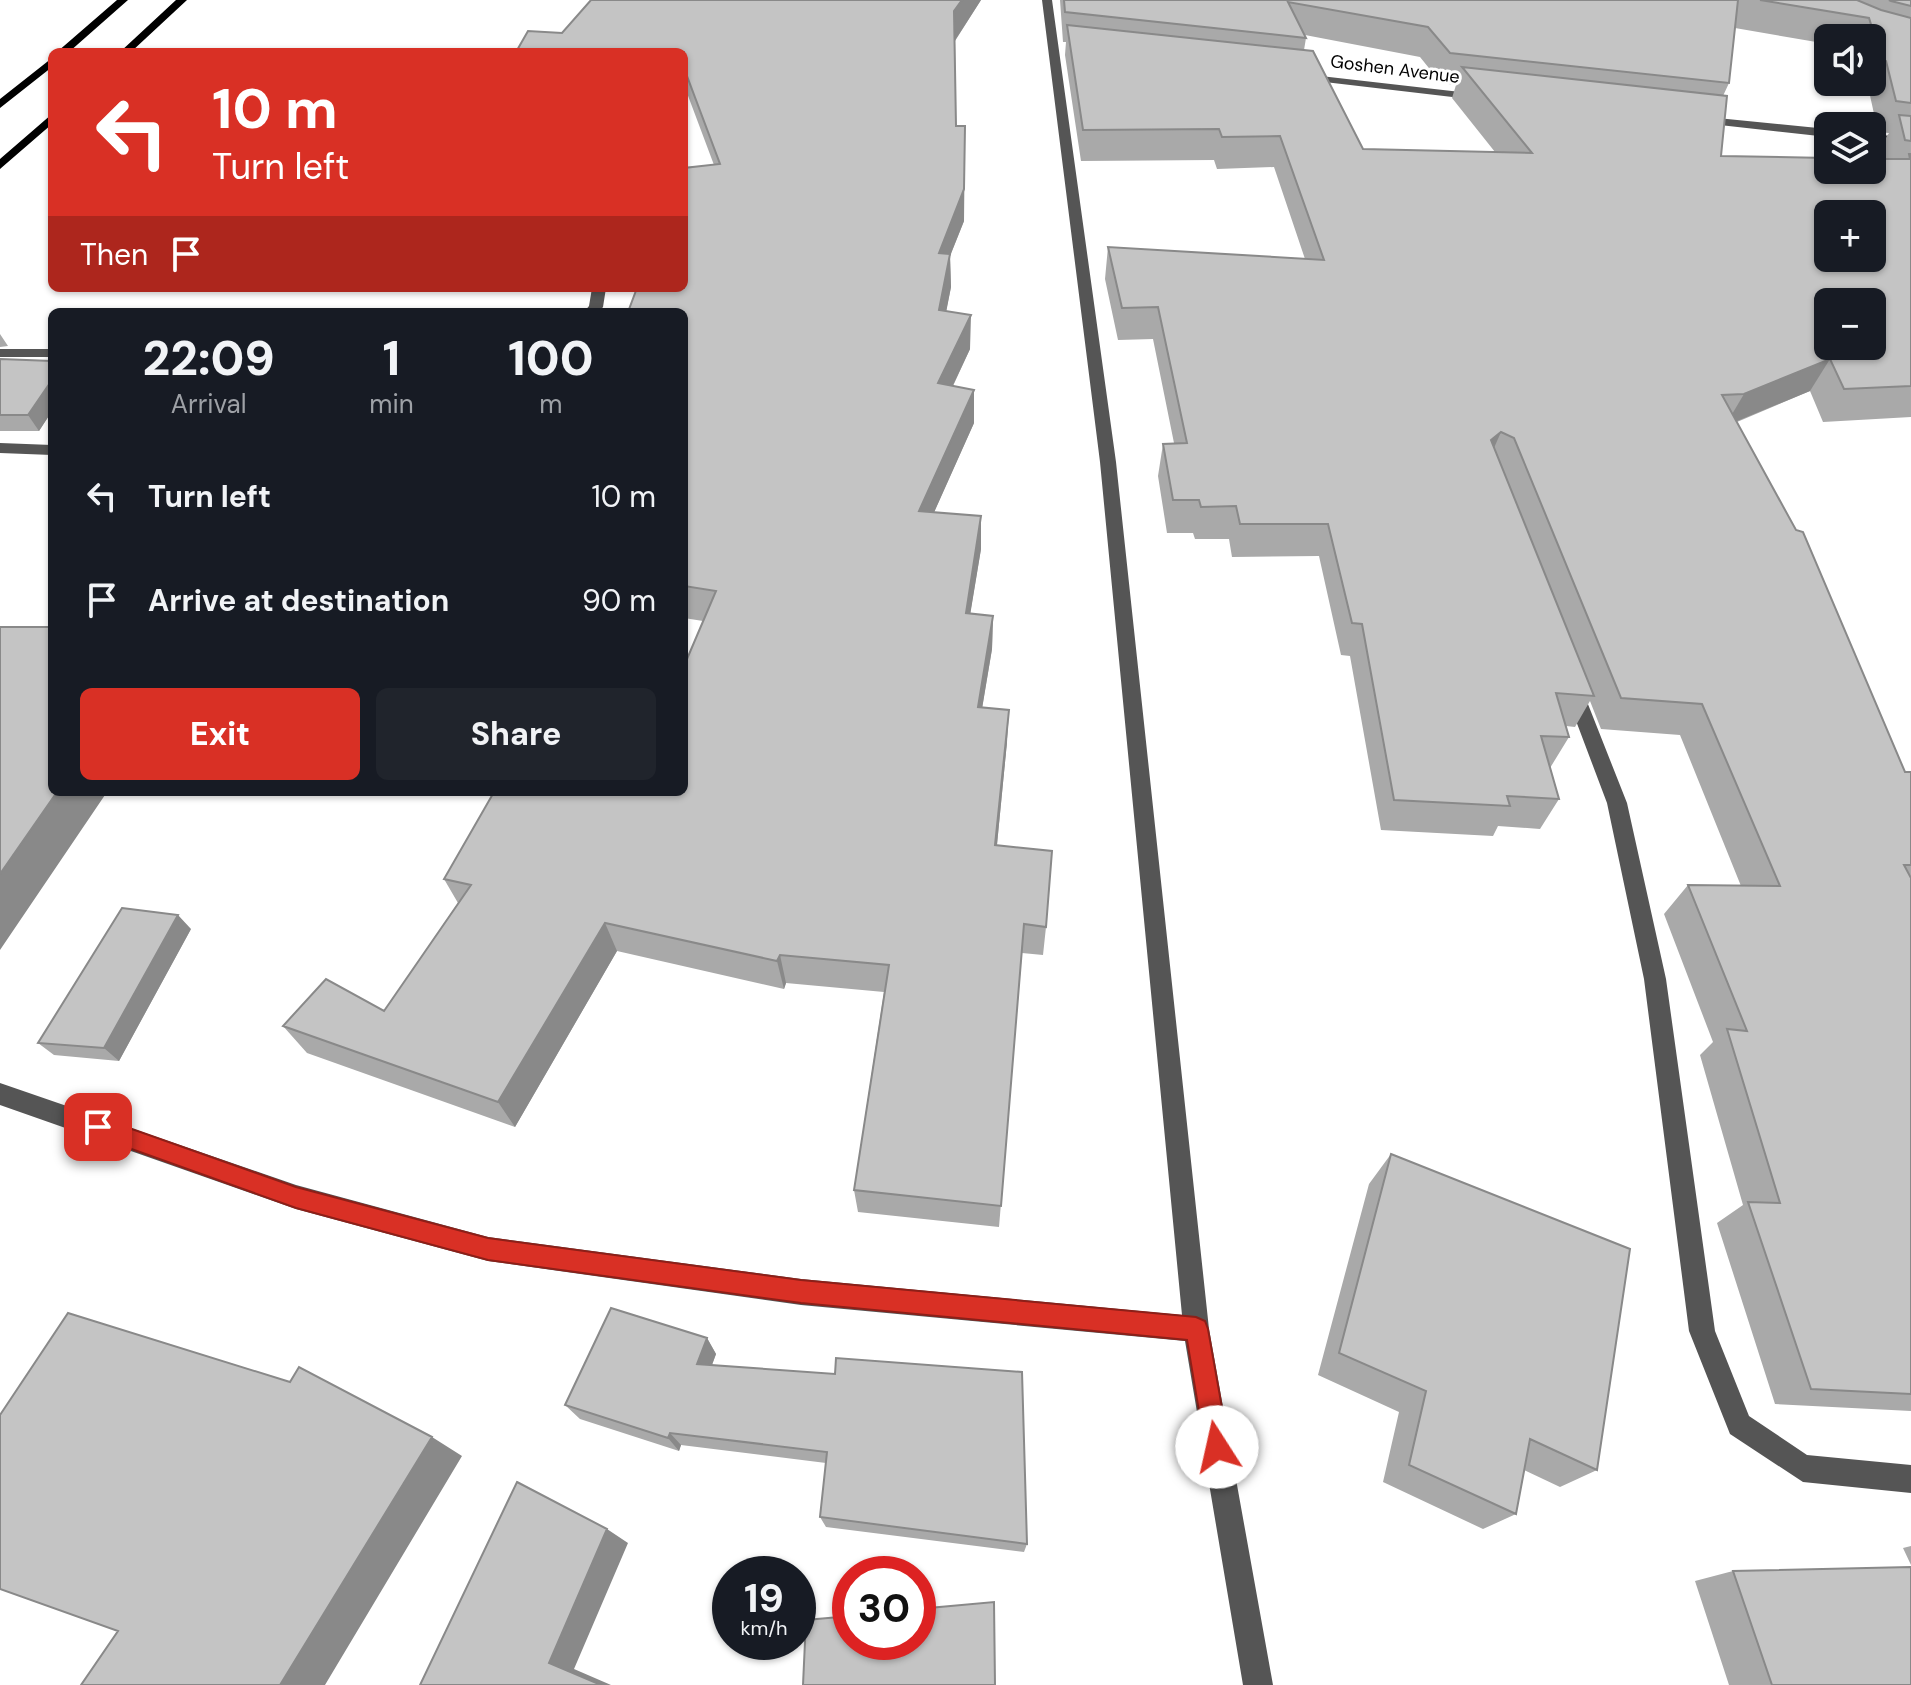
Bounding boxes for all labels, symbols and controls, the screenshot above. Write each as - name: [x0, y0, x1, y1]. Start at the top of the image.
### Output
- map controls: [1814, 24, 1886, 360]
- button: sound: [1814, 24, 1886, 96]
- street label: Goshen Avenue: [1329, 49, 1461, 89]
- text: 10 m: [212, 72, 338, 145]
- icon: left: [80, 80, 184, 184]
- button: layers: [1814, 112, 1886, 184]
- text: Turn left: [212, 143, 349, 190]
- button: +: [1814, 200, 1886, 272]
- icon: arrive: [164, 232, 208, 276]
- text: Then: [80, 235, 148, 274]
- button: −: [1814, 288, 1886, 360]
- text: 22:09: [142, 327, 275, 390]
- text: 1: [383, 327, 400, 390]
- text: 100: [508, 327, 594, 390]
- text: Arrival: [171, 387, 247, 421]
- text: min: [369, 387, 414, 421]
- text: m: [539, 387, 562, 421]
- icon: left: [80, 474, 124, 518]
- text: Turn left: [148, 477, 271, 516]
- text: 10 m: [591, 477, 656, 516]
- icon: arrive: [80, 578, 124, 622]
- text: Arrive at destination: [148, 581, 449, 620]
- text: 90 m: [582, 581, 656, 620]
- button: Exit: [80, 688, 360, 780]
- button: Share: [376, 688, 656, 780]
- pin: [64, 1093, 132, 1161]
- icon: arrive: [76, 1105, 120, 1149]
- position arrow: [1175, 1405, 1259, 1489]
- speed limit sign: 30: [832, 1556, 936, 1660]
- text: 19: [744, 1572, 784, 1624]
- text: km/h: [740, 1615, 788, 1641]

